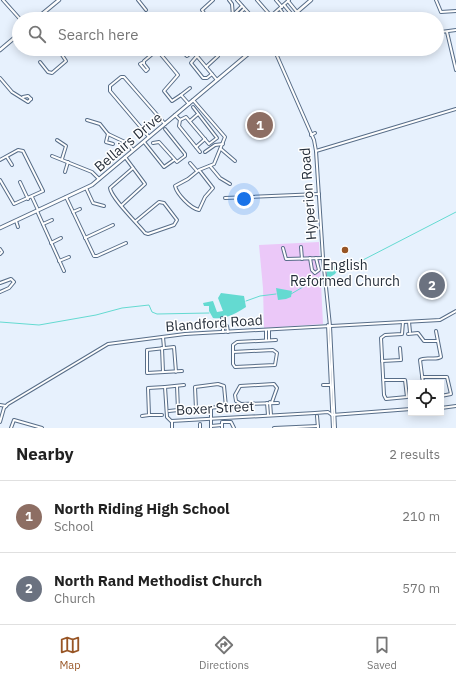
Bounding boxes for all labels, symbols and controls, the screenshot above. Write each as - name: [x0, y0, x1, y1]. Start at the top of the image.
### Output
- search box: [12, 12, 444, 56]
- icon: search: [26, 23, 48, 45]
- text: Search here: [58, 25, 138, 44]
- street label: Bellairs Drive: [90, 108, 166, 176]
- pin: 1: [247, 110, 273, 140]
- street label: Hyperion Road: [296, 147, 320, 241]
- your location: [234, 189, 254, 209]
- marker: English Reformed Church: [340, 245, 350, 255]
- place label: English Reformed Church: [290, 256, 400, 290]
- pin: 2: [419, 270, 445, 300]
- street label: Blandford Road: [165, 311, 263, 335]
- map controls: [408, 380, 444, 416]
- button: locate: [408, 380, 444, 416]
- street label: Boxer Street: [175, 397, 255, 419]
- text: Nearby: [16, 443, 74, 465]
- text: 2 results: [389, 446, 440, 463]
- text: North Riding High School: [54, 499, 230, 518]
- text: 1: [25, 508, 33, 525]
- text: 210 m: [402, 508, 440, 525]
- text: School: [54, 518, 94, 535]
- text: North Rand Methodist Church: [54, 571, 262, 590]
- text: 2: [25, 580, 33, 597]
- text: 570 m: [402, 580, 440, 597]
- text: Church: [54, 590, 95, 607]
- tab: Map: [59, 634, 81, 672]
- tab: Directions: [199, 634, 249, 672]
- tab: Saved: [367, 634, 397, 672]

